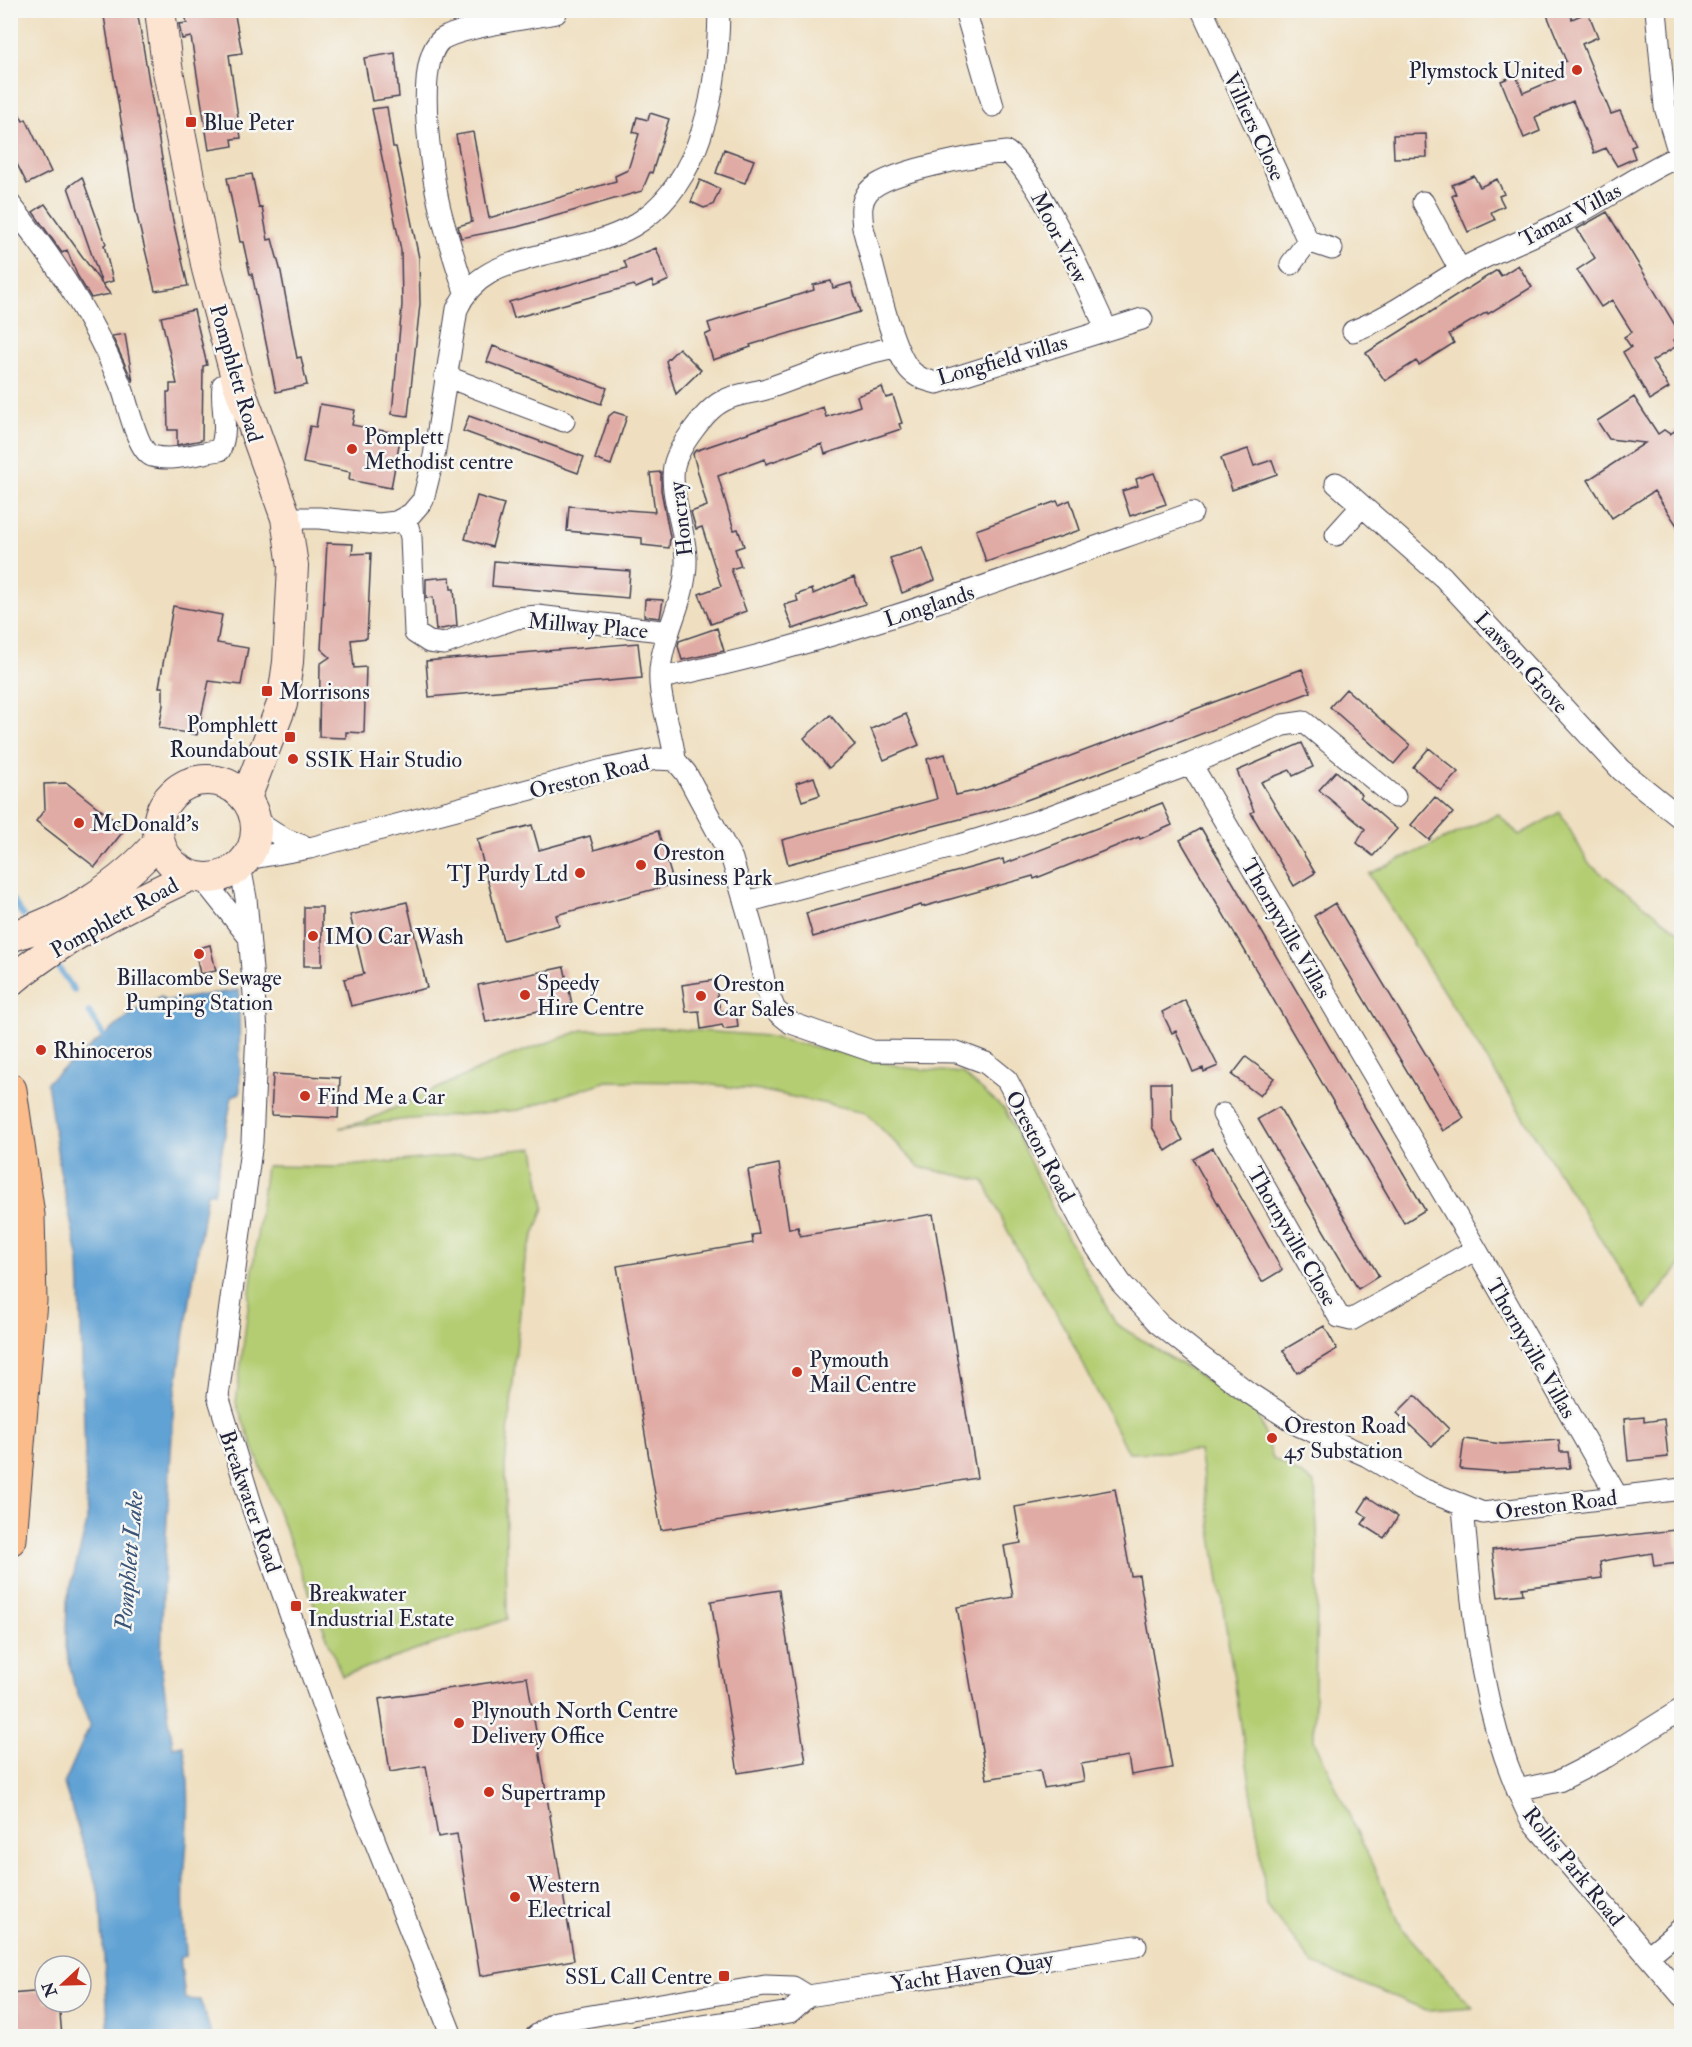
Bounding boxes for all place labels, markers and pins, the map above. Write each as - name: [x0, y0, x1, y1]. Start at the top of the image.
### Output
- place label: Plymstock United: [1408, 57, 1565, 85]
- marker: Plymstock United: [1570, 63, 1584, 77]
- place label: Blue Peter: [203, 109, 295, 137]
- marker: Blue Peter: [184, 115, 198, 129]
- place label: Pomplett Methodist centre: [364, 423, 513, 476]
- marker: Pomplett Methodist centre: [345, 442, 359, 456]
- place label: Morrisons: [279, 678, 370, 706]
- marker: Morrisons: [260, 684, 274, 698]
- place label: Pomphlett Roundabout: [170, 711, 278, 764]
- marker: Pomphlett Roundabout: [283, 730, 297, 744]
- place label: SSIK Hair Studio: [305, 746, 462, 774]
- marker: SSIK Hair Studio: [286, 752, 300, 766]
- place label: McDonald's: [91, 810, 199, 838]
- marker: McDonald's: [72, 816, 86, 830]
- place label: Oreston Business Park: [653, 839, 773, 892]
- marker: Oreston Business Park: [634, 858, 648, 872]
- place label: TJ Purdy Ltd: [447, 860, 568, 888]
- marker: TJ Purdy Ltd: [573, 866, 587, 880]
- place label: IMO Car Wash: [325, 923, 464, 951]
- marker: IMO Car Wash: [306, 929, 320, 943]
- marker: Billacombe Sewage Pumping Station: [192, 947, 206, 961]
- place label: Billacombe Sewage Pumping Station: [116, 964, 282, 1018]
- place label: Speedy Hire Centre: [537, 969, 644, 1022]
- place label: Oreston Car Sales: [713, 970, 794, 1023]
- marker: Speedy Hire Centre: [518, 988, 532, 1002]
- marker: Oreston Car Sales: [694, 989, 708, 1003]
- place label: Rhinoceros: [53, 1037, 152, 1065]
- marker: Rhinoceros: [34, 1043, 48, 1057]
- place label: Find Me a Car: [317, 1083, 446, 1111]
- marker: Find Me a Car: [298, 1089, 312, 1103]
- place label: Pymouth Mail Centre: [809, 1346, 916, 1399]
- marker: Pymouth Mail Centre: [790, 1365, 804, 1379]
- place label: Oreston Road 45 Substation: [1284, 1412, 1407, 1465]
- marker: Oreston Road 45 Substation: [1265, 1431, 1279, 1445]
- place label: Breakwater Industrial Estate: [308, 1580, 454, 1633]
- marker: Breakwater Industrial Estate: [289, 1599, 303, 1613]
- place label: Plynouth North Centre Delivery Office: [471, 1697, 678, 1750]
- marker: Plynouth North Centre Delivery Office: [452, 1716, 466, 1730]
- place label: Supertramp: [501, 1779, 606, 1808]
- marker: Supertramp: [482, 1785, 496, 1799]
- place label: Western Electrical: [526, 1871, 611, 1924]
- marker: Western Electrical: [508, 1890, 522, 1904]
- place label: SSL Call Centre: [565, 1963, 712, 1991]
- marker: SSL Call Centre: [717, 1969, 731, 1983]

